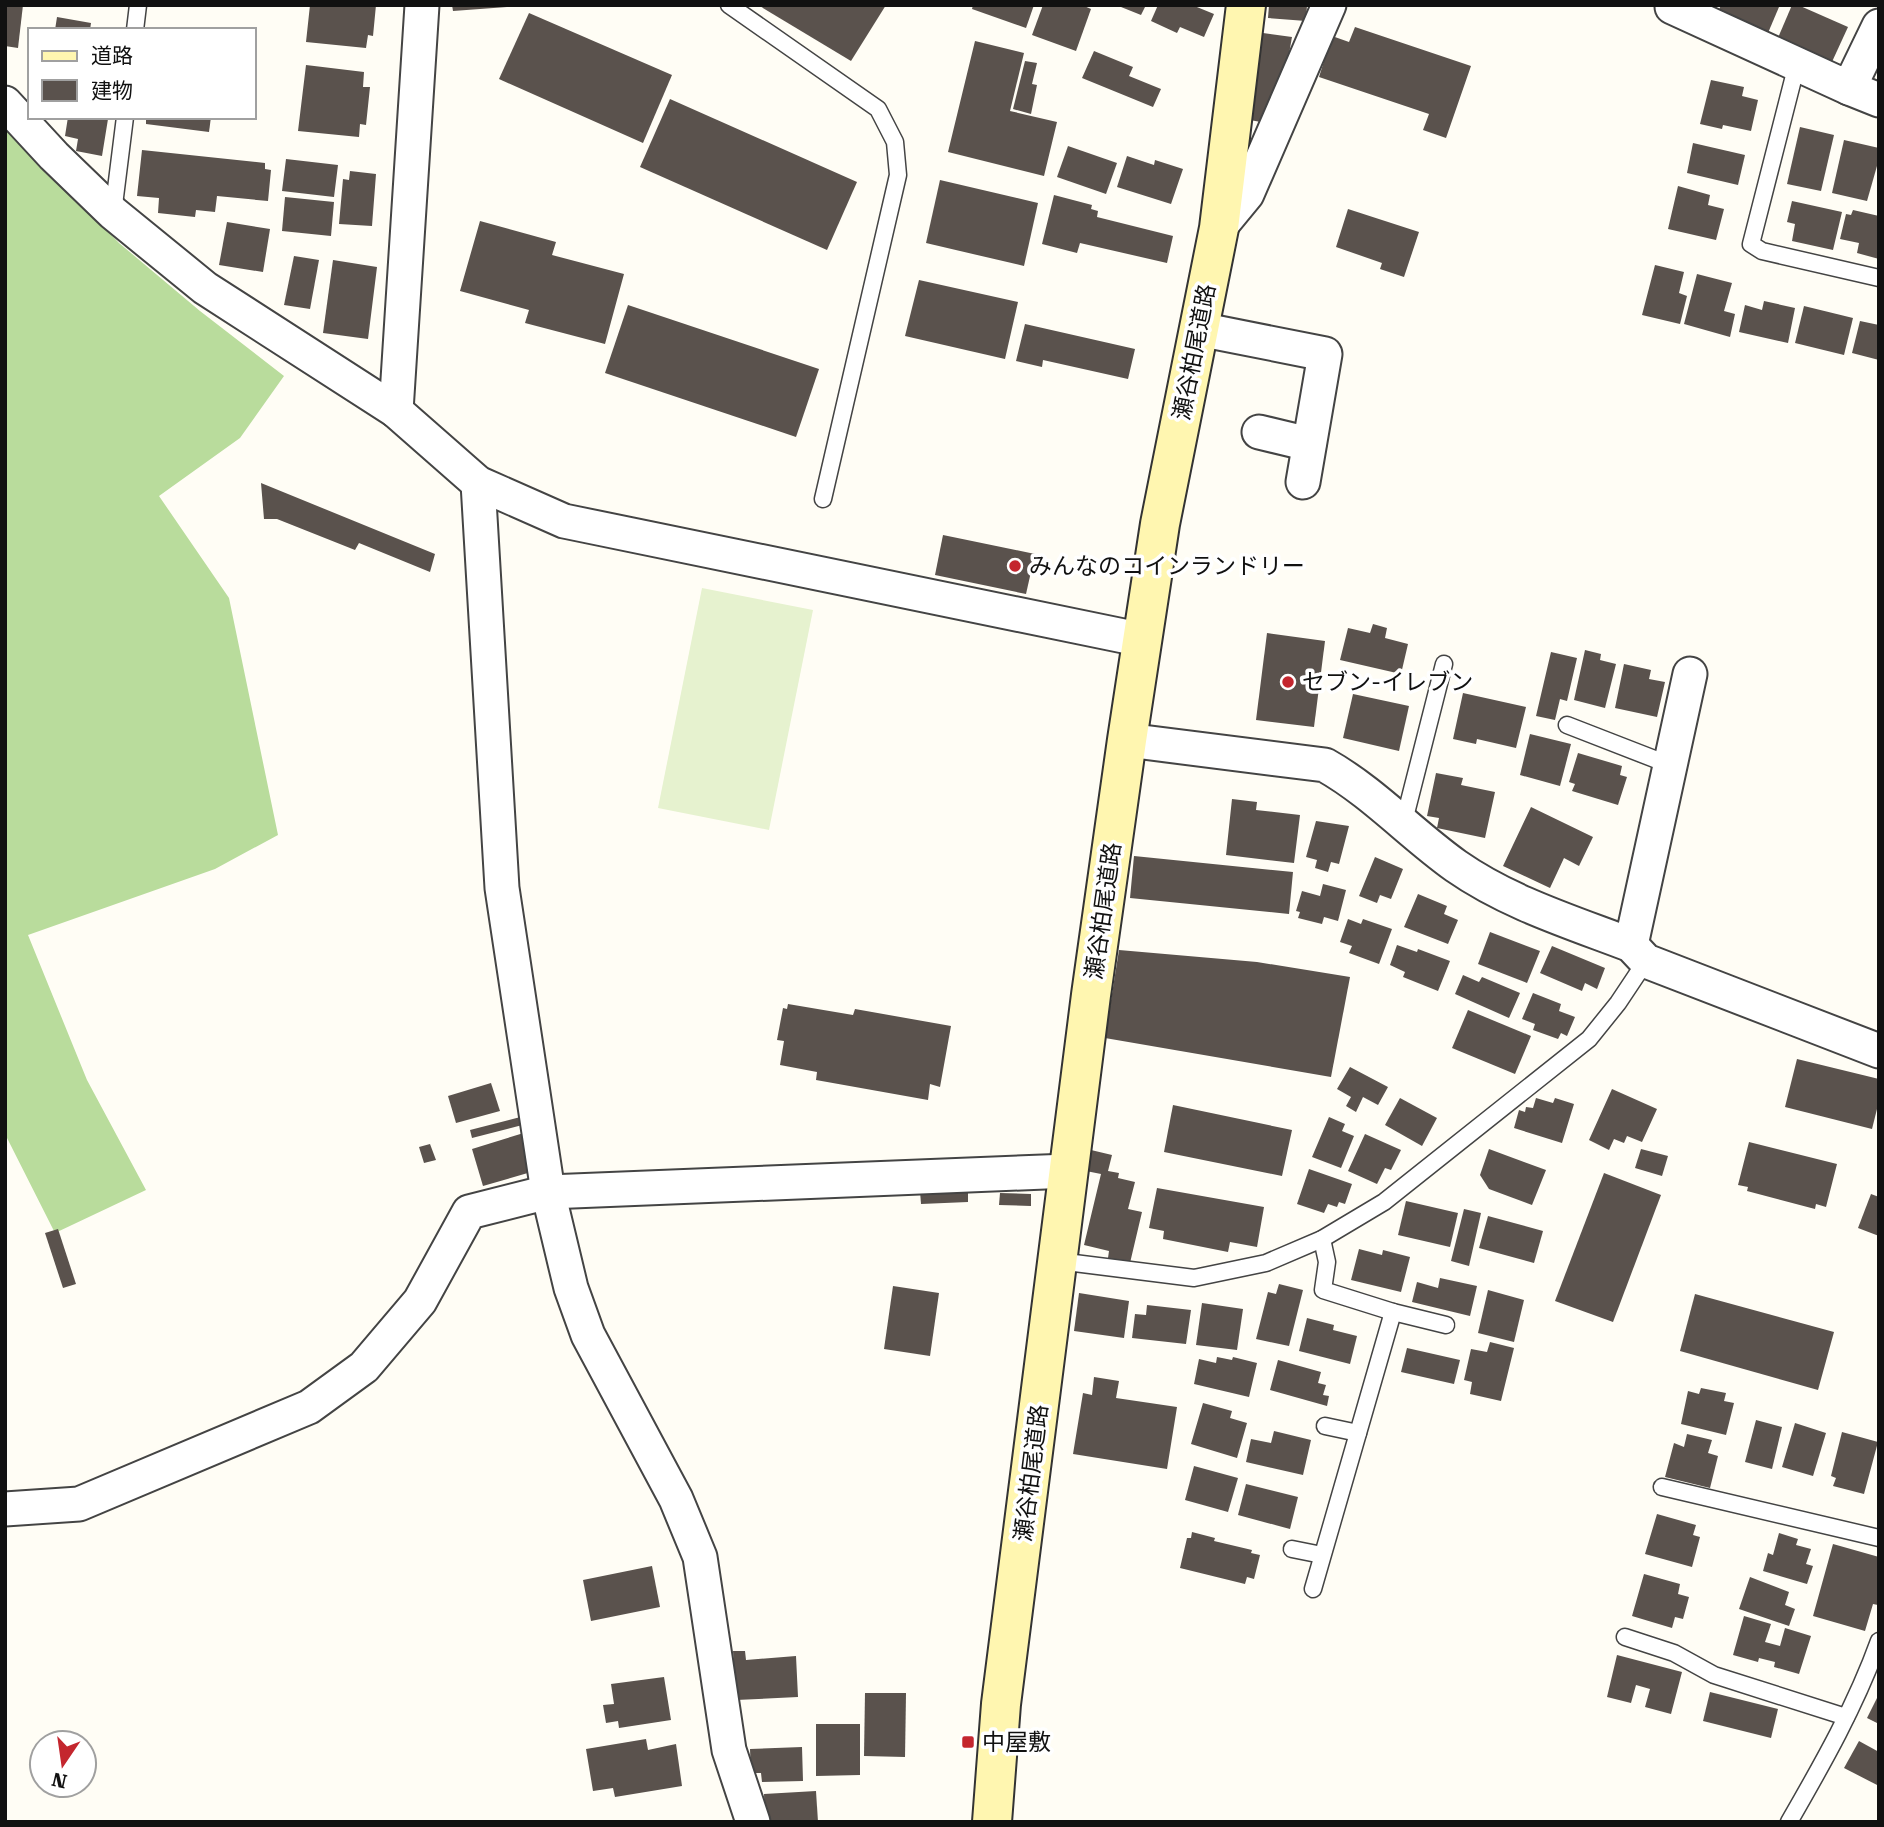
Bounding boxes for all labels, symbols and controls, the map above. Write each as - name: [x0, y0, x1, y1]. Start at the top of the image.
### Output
- legend: [28, 28, 256, 119]
- text: 道路: [91, 44, 133, 68]
- text: 建物: [91, 79, 133, 103]
- street label: 瀬谷柏尾道路: [1168, 282, 1221, 422]
- place label: みんなのコインランドリー: [1029, 553, 1305, 580]
- marker: みんなのコインランドリー: [1007, 558, 1023, 574]
- place label: セブン-イレブン: [1302, 669, 1473, 696]
- marker: セブン-イレブン: [1280, 674, 1296, 690]
- street label: 瀬谷柏尾道路: [1081, 841, 1126, 981]
- street label: 瀬谷柏尾道路: [1010, 1403, 1053, 1543]
- north arrow: [28, 1729, 98, 1799]
- place label: 中屋敷: [982, 1729, 1051, 1756]
- marker: 中屋敷: [960, 1734, 976, 1750]
- text: N: [49, 1767, 69, 1793]

